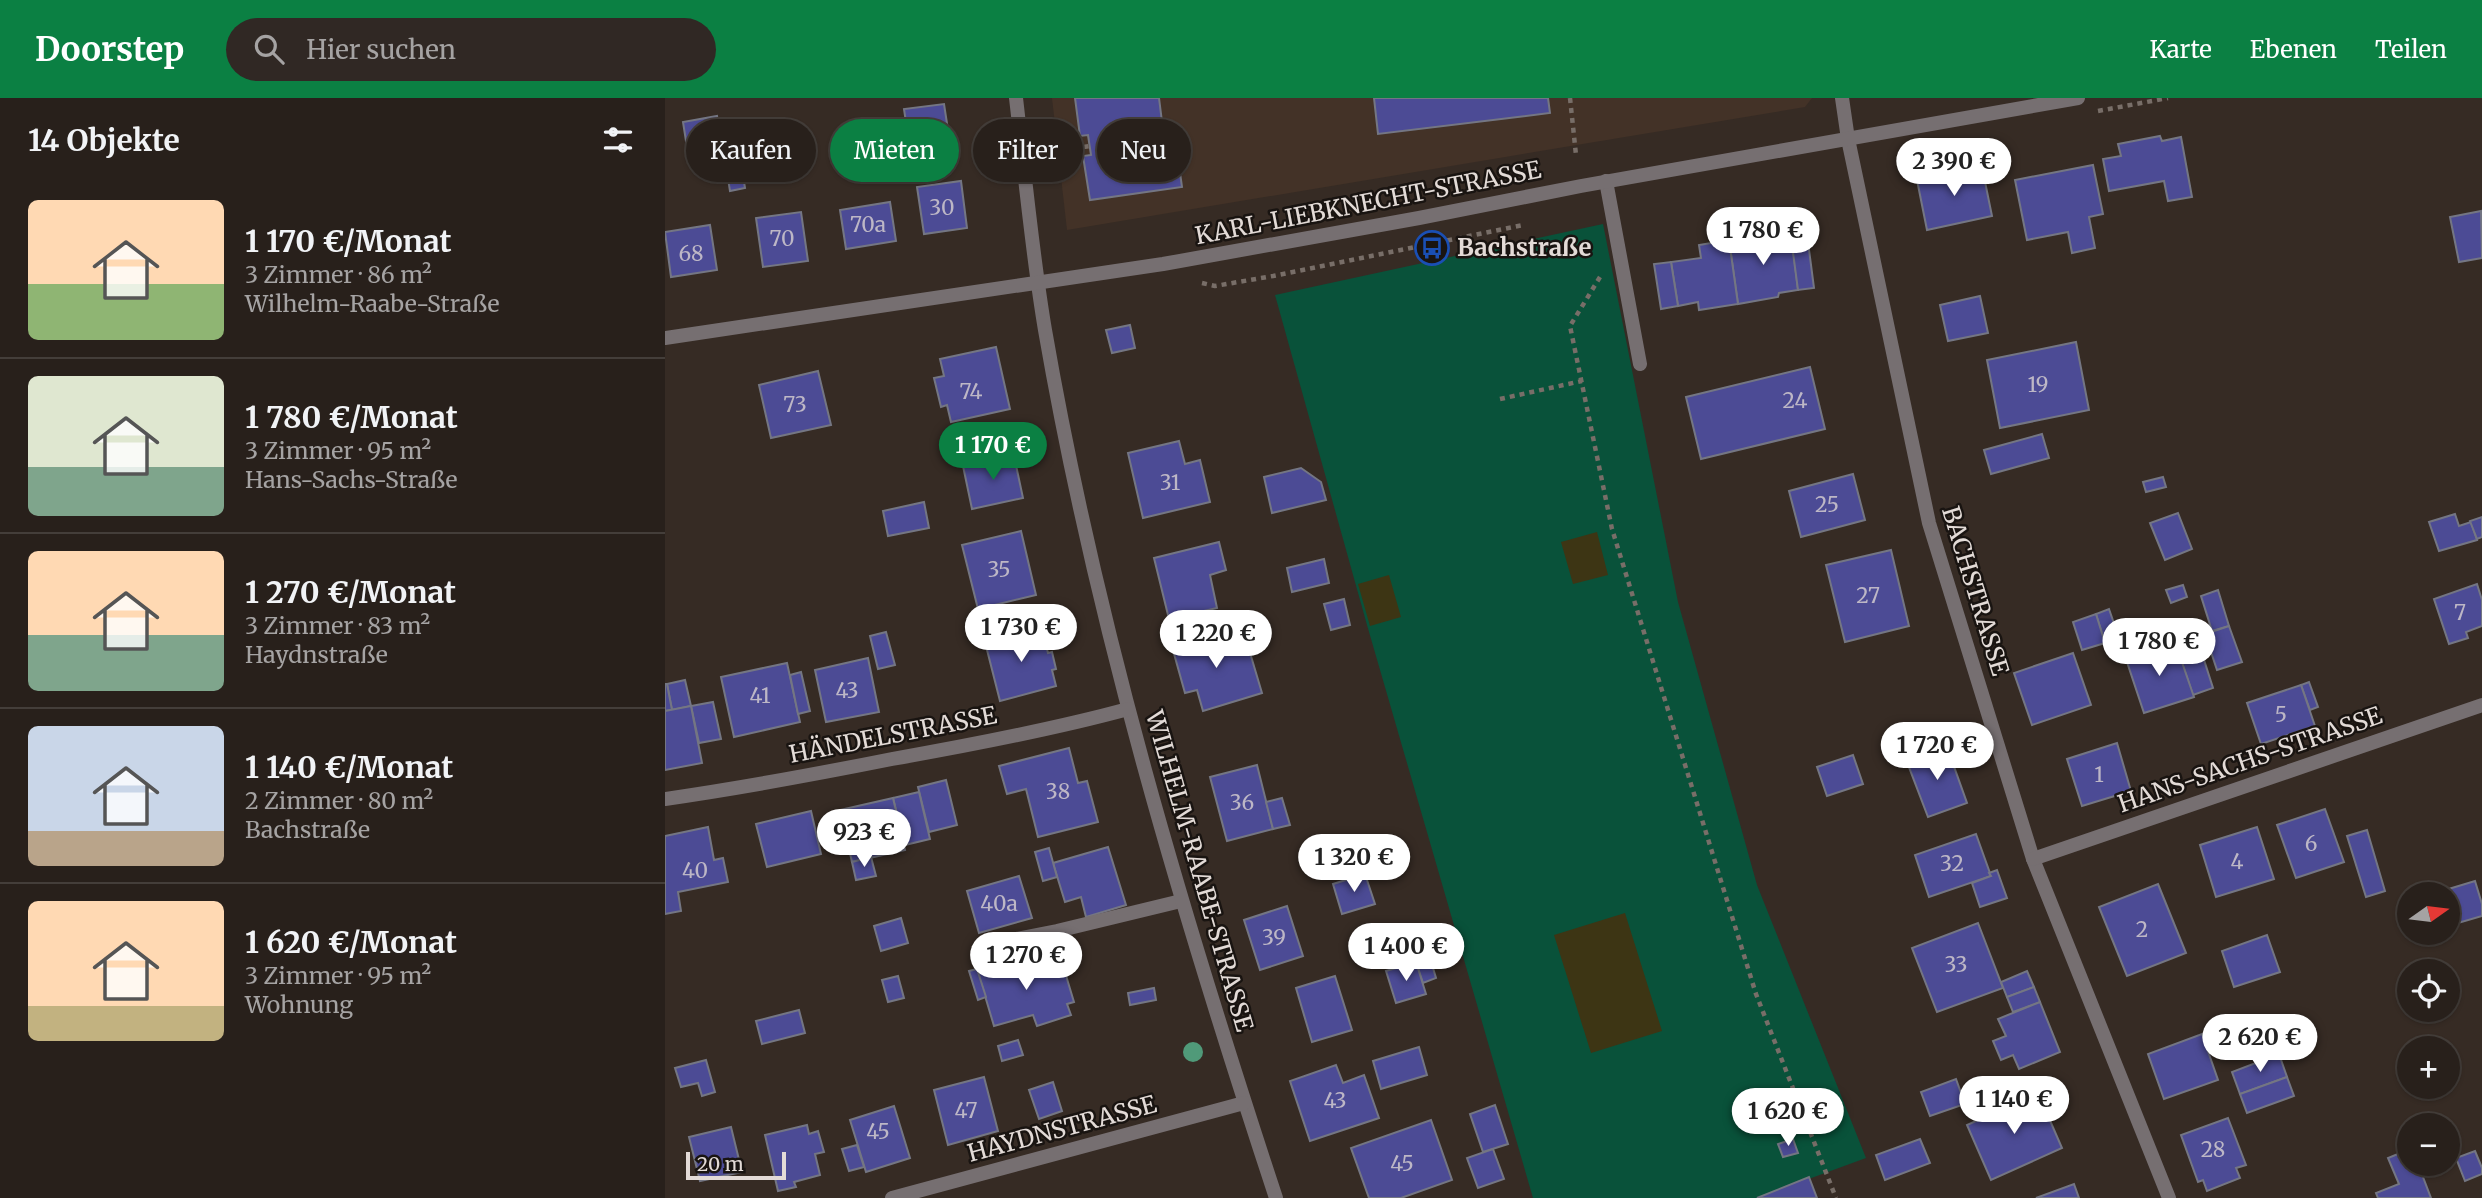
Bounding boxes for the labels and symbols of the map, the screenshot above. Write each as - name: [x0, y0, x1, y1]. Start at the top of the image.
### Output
- pin: 2 390 €: [1889, 139, 2019, 198]
- street label: KARL-LIEBKNECHT-STRASSE: [1192, 154, 1544, 251]
- house number: 30: [929, 194, 955, 221]
- pin: 1 780 €: [1698, 208, 1828, 267]
- house number: 70a: [850, 211, 886, 238]
- house number: 70: [770, 225, 794, 252]
- bus stop icon: Bachstraße: [1413, 229, 1451, 267]
- place label: Bachstraße: [1457, 232, 1591, 263]
- house number: 68: [678, 240, 704, 267]
- house number: 19: [2027, 371, 2049, 398]
- house number: 74: [959, 378, 983, 405]
- house number: 24: [1783, 387, 1807, 414]
- house number: 73: [783, 391, 807, 418]
- pin: 1 170 €: [928, 422, 1058, 482]
- house number: 31: [1160, 469, 1180, 496]
- house number: 25: [1815, 491, 1839, 518]
- street label: BACHSTRASSE: [1935, 503, 2016, 680]
- house number: 35: [987, 556, 1011, 583]
- house number: 27: [1856, 582, 1880, 609]
- house number: 7: [2454, 599, 2466, 626]
- pin: 1 730 €: [956, 604, 1086, 664]
- pin: 1 220 €: [1151, 610, 1281, 670]
- pin: 1 780 €: [2094, 618, 2224, 678]
- house number: 43: [835, 677, 859, 704]
- house number: 41: [750, 682, 770, 709]
- street label: HÄNDELSTRASSE: [786, 699, 1000, 770]
- street label: HANS-SACHS-STRASSE: [2114, 699, 2387, 819]
- house number: 5: [2275, 701, 2287, 728]
- street label: WILHELM-RAABE-STRASSE: [1139, 706, 1260, 1036]
- pin: 1 720 €: [1872, 722, 2002, 782]
- house number: 1: [2094, 761, 2104, 788]
- house number: 38: [1046, 778, 1070, 805]
- house number: 36: [1230, 789, 1254, 816]
- pin: 923 €: [815, 810, 913, 869]
- house number: 6: [2305, 830, 2317, 857]
- pin: 1 320 €: [1289, 834, 1419, 894]
- house number: 4: [2231, 848, 2244, 875]
- house number: 32: [1940, 850, 1964, 877]
- house number: 40: [682, 857, 708, 884]
- north arrow: [2397, 882, 2461, 945]
- house number: 40a: [980, 890, 1018, 917]
- house number: 2: [2136, 916, 2148, 943]
- house number: 39: [1262, 924, 1286, 951]
- pin: 1 400 €: [1341, 924, 1471, 983]
- pin: 1 270 €: [961, 932, 1091, 992]
- house number: 33: [1944, 951, 1968, 978]
- pin: 2 620 €: [2195, 1014, 2325, 1074]
- pin: 1 140 €: [1949, 1076, 2079, 1136]
- house number: 43: [1323, 1087, 1347, 1114]
- street label: HAYDNSTRASSE: [964, 1088, 1161, 1169]
- pin: 1 620 €: [1723, 1088, 1853, 1148]
- house number: 47: [955, 1097, 977, 1124]
- house number: 45: [866, 1118, 890, 1145]
- house number: 28: [2201, 1136, 2225, 1163]
- scale bar: [686, 1149, 786, 1181]
- house number: 45: [1390, 1150, 1414, 1177]

